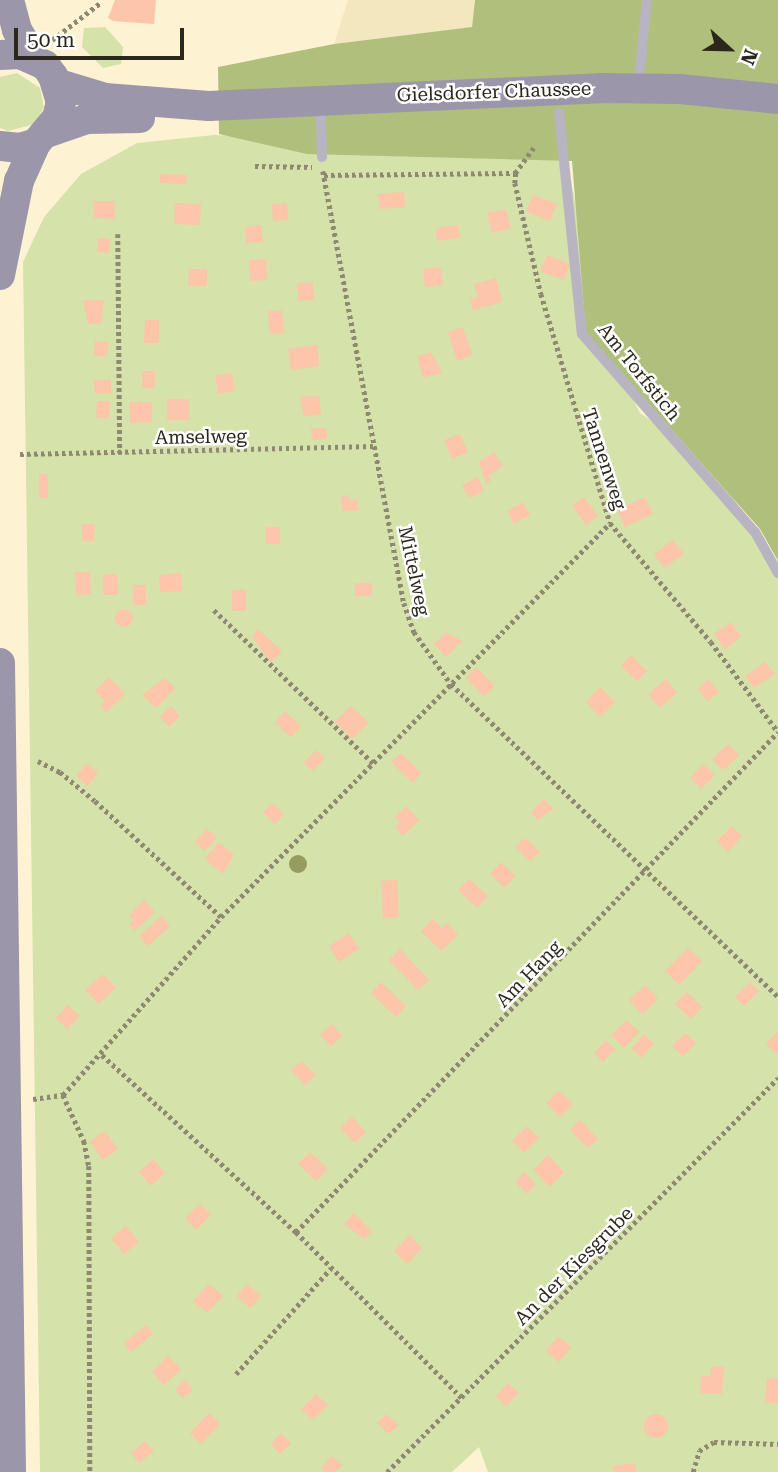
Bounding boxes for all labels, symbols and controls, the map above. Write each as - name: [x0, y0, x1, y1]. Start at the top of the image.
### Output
- scale bar: [18, 14, 187, 58]
- north arrow: [694, 14, 764, 84]
- text: 50 m: [27, 28, 75, 52]
- text: N: [736, 46, 762, 68]
- street label: Gielsdorfer Chaussee: [396, 77, 592, 107]
- street label: Am Torfstich: [593, 319, 685, 425]
- street label: Tannenweg: [577, 405, 631, 513]
- street label: Amselweg: [155, 425, 247, 449]
- street label: Mittelweg: [393, 524, 435, 618]
- street label: Am Hang: [491, 936, 567, 1012]
- street label: An der Kiesgrube: [510, 1202, 638, 1330]

